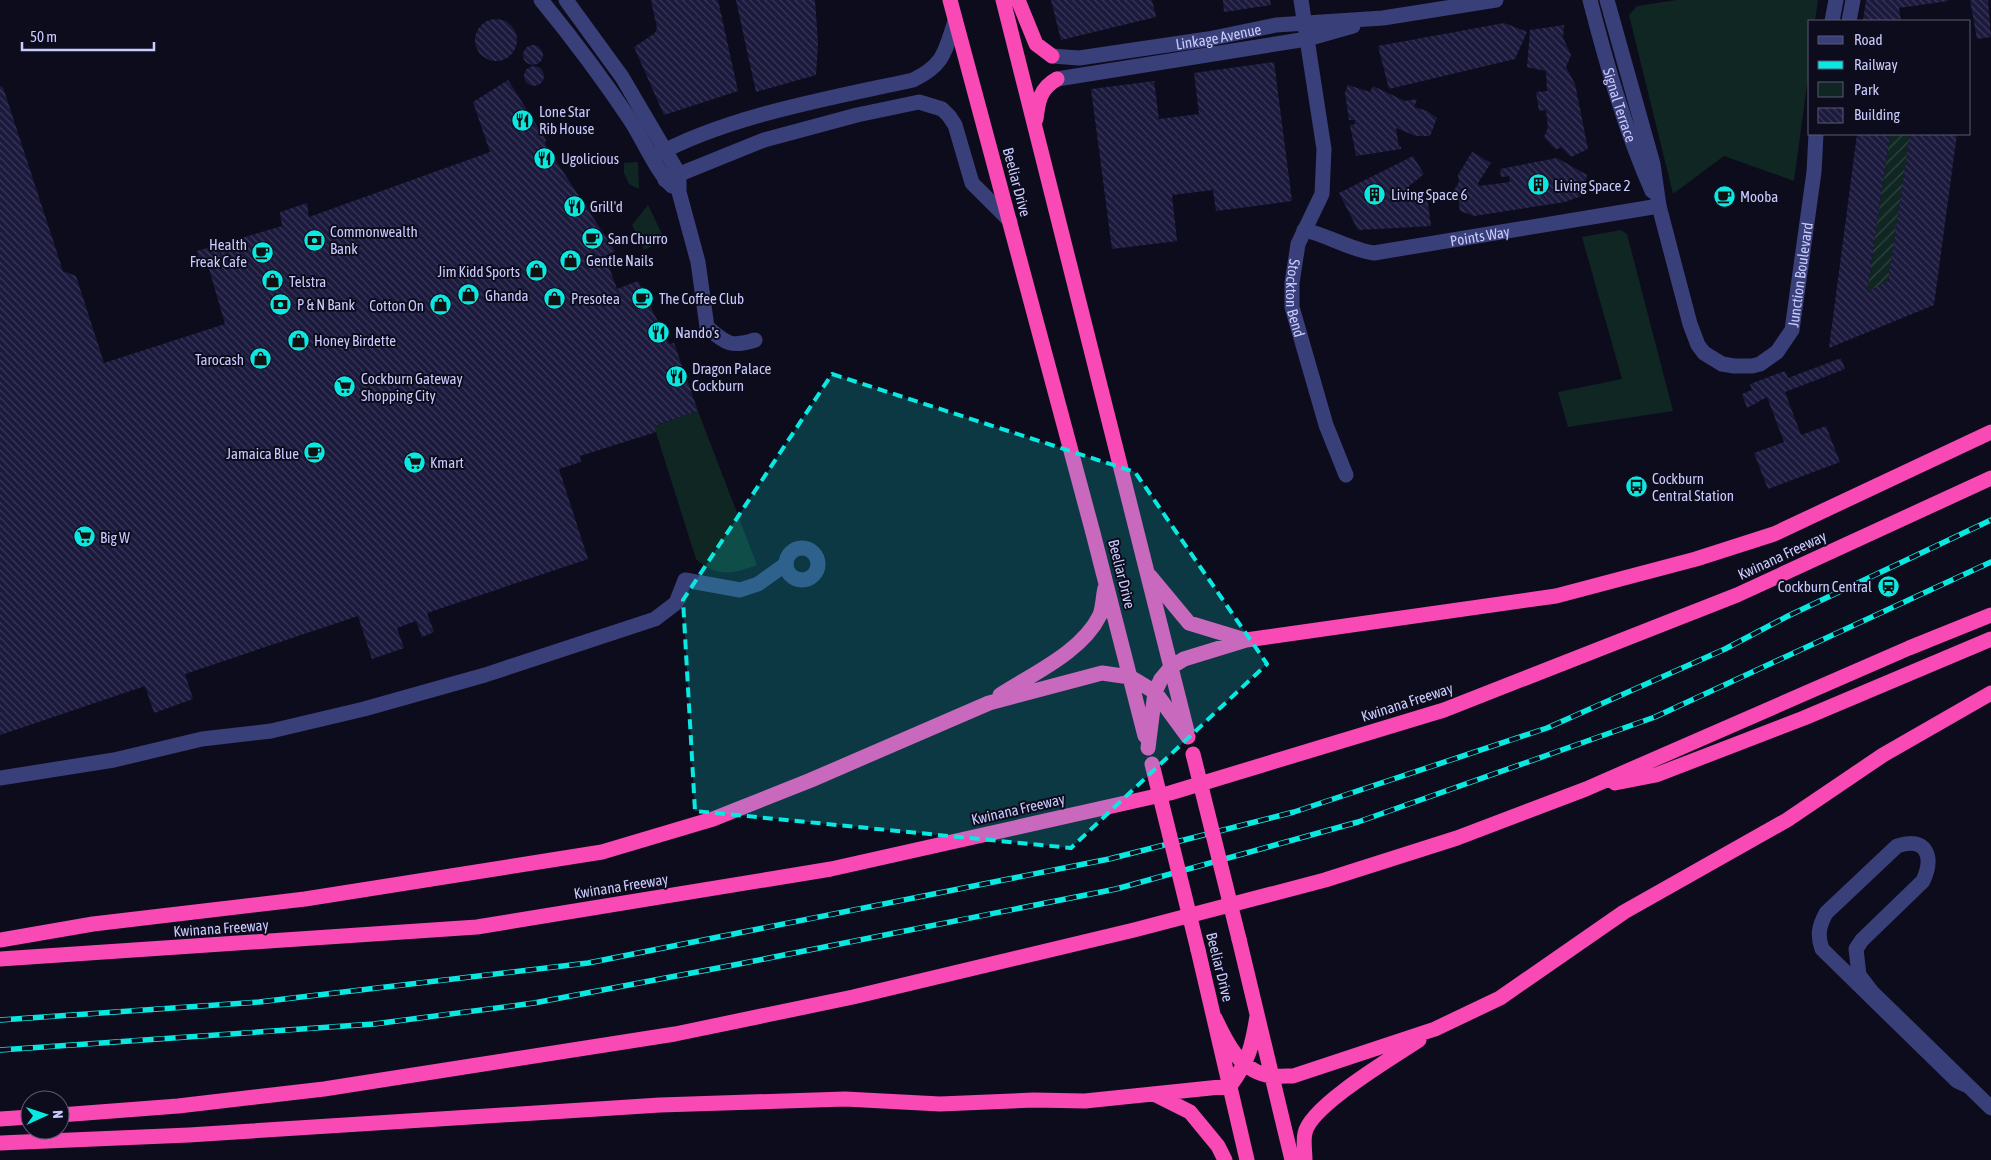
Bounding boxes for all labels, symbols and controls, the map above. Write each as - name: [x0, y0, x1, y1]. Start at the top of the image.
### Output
- scale bar: [22, 20, 155, 52]
- street label: Linkage Avenue: [1174, 20, 1263, 52]
- legend: [1808, 20, 1971, 135]
- text: 50 m: [30, 28, 57, 45]
- text: Road: [1854, 31, 1883, 48]
- text: Railway: [1854, 56, 1898, 73]
- street label: Signal Terrace: [1600, 66, 1640, 144]
- text: Park: [1854, 81, 1879, 98]
- place label: Lone Star Rib House: [539, 103, 594, 137]
- text: Building: [1854, 106, 1900, 123]
- restaurant icon: Lone Star Rib House: [511, 108, 535, 132]
- restaurant icon: Ugolicious: [533, 146, 557, 170]
- street label: Beeliar Drive: [1000, 146, 1034, 219]
- place label: Ugolicious: [561, 150, 619, 167]
- building icon: Living Space 2: [1526, 173, 1550, 197]
- place label: Living Space 2: [1554, 177, 1631, 194]
- building icon: Living Space 6: [1363, 182, 1387, 206]
- cafe icon: Mooba: [1712, 184, 1736, 208]
- place label: Living Space 6: [1391, 186, 1468, 203]
- place label: Mooba: [1740, 188, 1778, 205]
- restaurant icon: Grill'd: [562, 194, 586, 218]
- place label: Grill'd: [590, 198, 623, 215]
- street label: Junction Boulevard: [1784, 221, 1815, 328]
- street label: Points Way: [1449, 222, 1511, 249]
- place label: Commonwealth Bank: [330, 223, 418, 257]
- cafe icon: San Churro: [580, 226, 604, 250]
- bank icon: Commonwealth Bank: [302, 228, 326, 252]
- place label: San Churro: [608, 230, 668, 247]
- place label: Health Freak Cafe: [190, 236, 247, 270]
- cafe icon: Health Freak Cafe: [251, 241, 275, 265]
- shop icon: Gentle Nails: [558, 248, 582, 272]
- place label: Gentle Nails: [586, 252, 654, 269]
- street label: Stockton Bend: [1284, 258, 1309, 339]
- shop icon: Jim Kidd Sports: [524, 259, 548, 283]
- place label: Jim Kidd Sports: [437, 263, 520, 280]
- shop icon: Telstra: [261, 269, 285, 293]
- place label: Telstra: [289, 273, 326, 290]
- shop icon: Ghanda: [457, 283, 481, 307]
- shop icon: Presotea: [543, 286, 567, 310]
- cafe icon: The Coffee Club: [631, 286, 655, 310]
- place label: Ghanda: [485, 287, 529, 304]
- place label: Presotea: [571, 290, 620, 307]
- place label: The Coffee Club: [659, 290, 744, 307]
- bank icon: P & N Bank: [269, 292, 293, 316]
- shop icon: Cotton On: [428, 293, 452, 317]
- place label: P & N Bank: [297, 296, 356, 313]
- place label: Cotton On: [369, 297, 424, 314]
- restaurant icon: Nando's: [647, 320, 671, 344]
- place label: Nando's: [675, 324, 719, 341]
- shop icon: Honey Birdette: [286, 328, 310, 352]
- place label: Honey Birdette: [314, 332, 396, 349]
- shop icon: Tarocash: [248, 347, 272, 371]
- place label: Tarocash: [195, 351, 244, 368]
- place label: Dragon Palace Cockburn: [692, 360, 772, 394]
- restaurant icon: Dragon Palace Cockburn: [664, 365, 688, 389]
- place label: Cockburn Gateway Shopping City: [361, 370, 463, 404]
- supermarket icon: Cockburn Gateway Shopping City: [333, 375, 357, 399]
- cafe icon: Jamaica Blue: [303, 441, 327, 465]
- place label: Jamaica Blue: [226, 445, 299, 462]
- supermarket icon: Kmart: [402, 450, 426, 474]
- place label: Kmart: [430, 454, 464, 471]
- place label: Cockburn Central Station: [1652, 470, 1734, 504]
- bus stop icon: Cockburn Central Station: [1624, 475, 1648, 499]
- supermarket icon: Big W: [72, 525, 96, 549]
- street label: Kwinana Freeway: [1735, 527, 1829, 583]
- place label: Big W: [100, 529, 130, 546]
- street label: Beeliar Drive: [1105, 538, 1139, 611]
- station icon: Cockburn Central: [1876, 574, 1900, 598]
- place label: Cockburn Central: [1778, 578, 1872, 595]
- street label: Kwinana Freeway: [1359, 679, 1455, 725]
- street label: Kwinana Freeway: [970, 790, 1066, 828]
- street label: Kwinana Freeway: [573, 870, 669, 902]
- street label: Kwinana Freeway: [173, 916, 269, 940]
- street label: Beeliar Drive: [1203, 931, 1237, 1004]
- north arrow: [20, 1090, 70, 1140]
- text: N: [50, 1110, 66, 1119]

